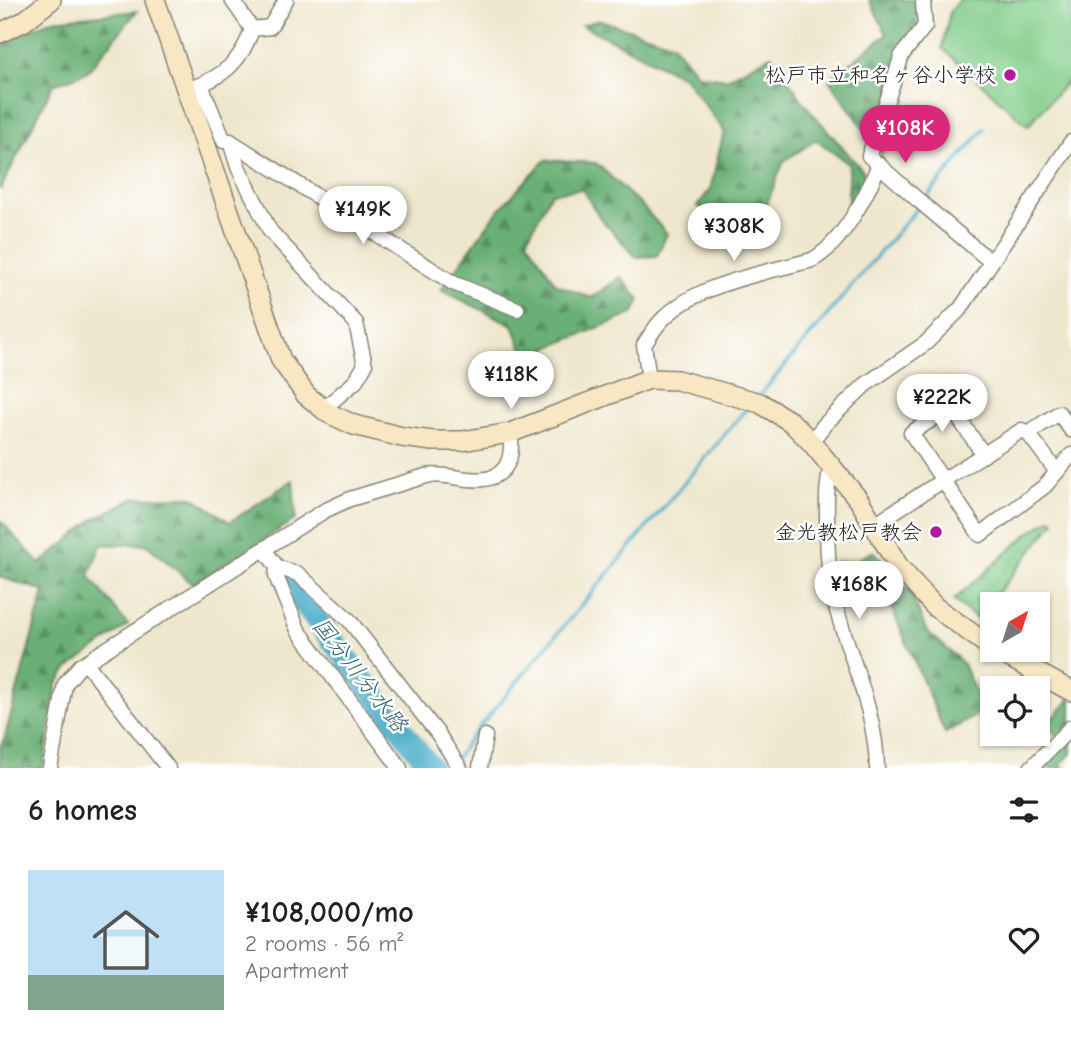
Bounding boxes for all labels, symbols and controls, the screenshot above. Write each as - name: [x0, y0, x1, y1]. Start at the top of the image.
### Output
- place label: 松戸市立和名ヶ谷小学校: [765, 63, 996, 87]
- marker: 松戸市立和名ヶ谷小学校: [1002, 67, 1018, 83]
- pin: ¥108K: [856, 106, 954, 165]
- text: ¥108K: [876, 114, 934, 141]
- pin: ¥149K: [314, 187, 412, 246]
- text: ¥149K: [335, 195, 391, 222]
- pin: ¥308K: [685, 204, 783, 263]
- text: ¥308K: [704, 212, 764, 239]
- pin: ¥118K: [462, 352, 560, 411]
- text: ¥118K: [484, 360, 538, 387]
- pin: ¥222K: [893, 374, 991, 434]
- text: ¥222K: [913, 383, 971, 410]
- place label: 金光教松戸教会: [775, 520, 922, 544]
- marker: 金光教松戸教会: [928, 524, 944, 540]
- pin: ¥168K: [810, 562, 908, 621]
- text: ¥168K: [830, 570, 888, 597]
- north arrow: [980, 592, 1050, 662]
- map controls: [980, 592, 1050, 746]
- water label: 国分川分水路: [307, 612, 414, 739]
- button: locate: [980, 676, 1050, 746]
- icon: filters: [1005, 791, 1043, 829]
- text: 6 homes: [28, 793, 137, 828]
- text: ¥108,000/mo: [245, 895, 414, 930]
- icon: home: [84, 898, 168, 982]
- icon: heart: [1005, 921, 1043, 959]
- text: 2 rooms · 56 m²: [245, 930, 403, 957]
- text: Apartment: [245, 957, 348, 984]

